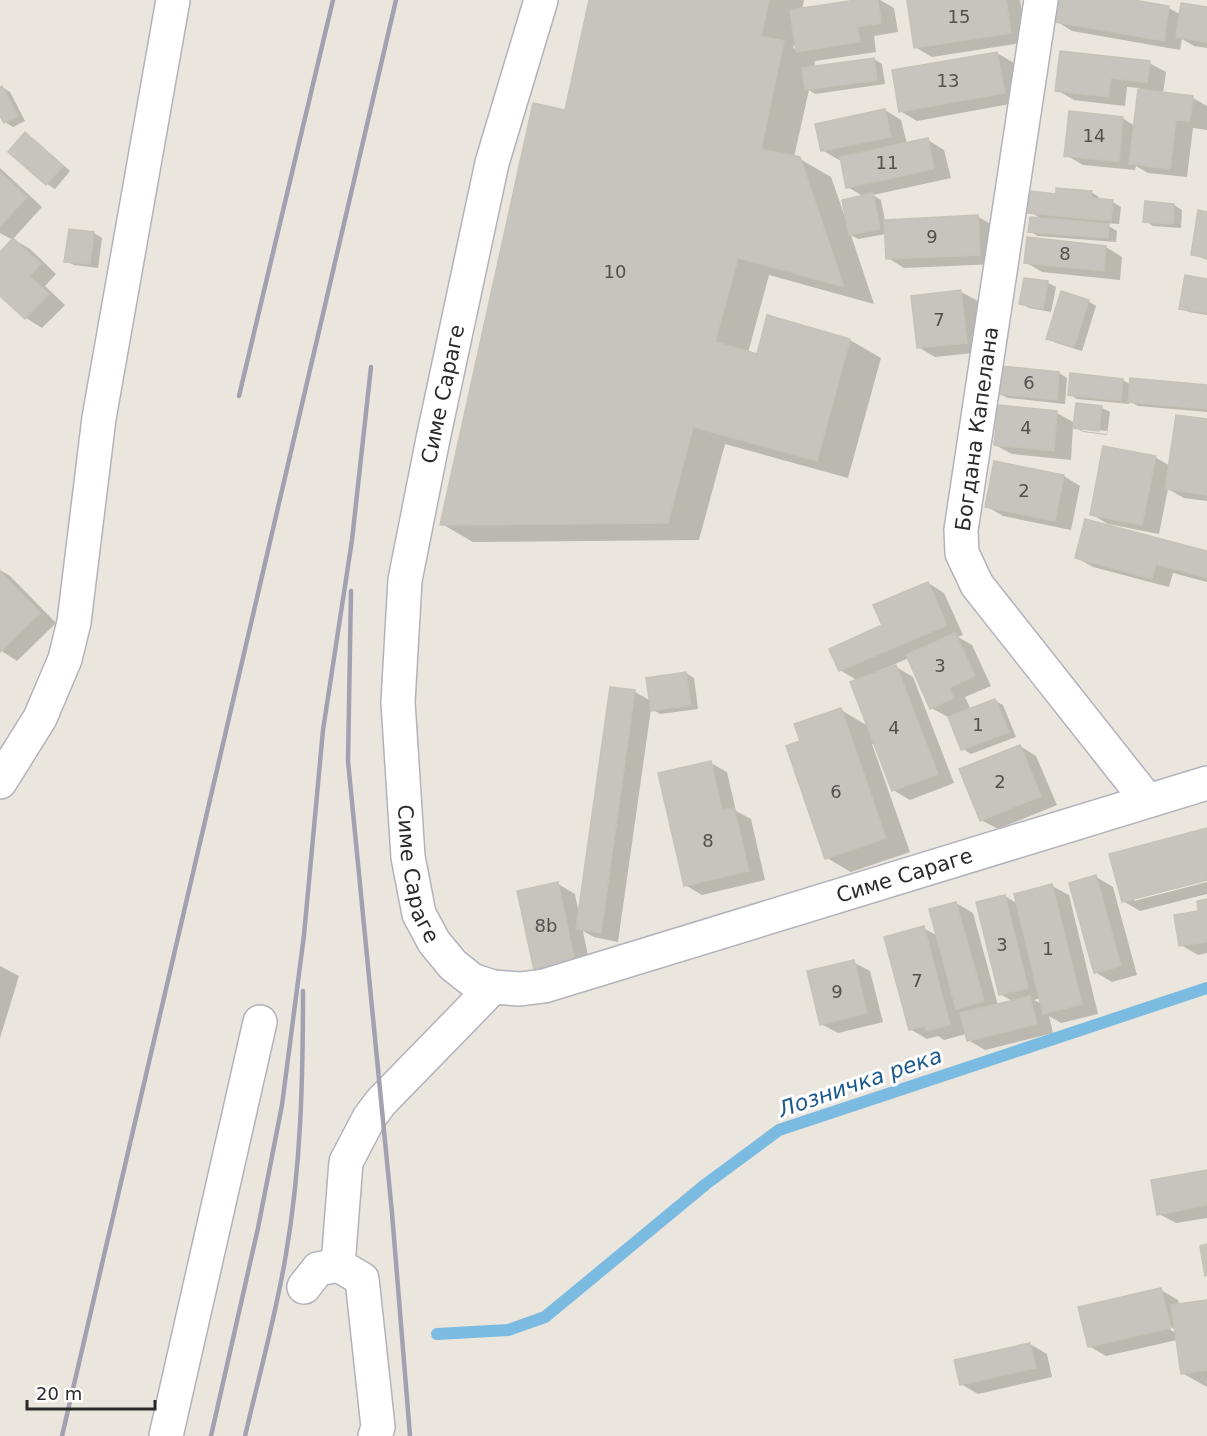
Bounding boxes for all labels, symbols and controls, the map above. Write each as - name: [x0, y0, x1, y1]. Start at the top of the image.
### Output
- house number: 15: [948, 6, 970, 27]
- house number: 13: [937, 70, 959, 91]
- house number: 14: [1083, 125, 1105, 146]
- house number: 11: [876, 152, 898, 173]
- house number: 9: [926, 226, 938, 247]
- house number: 8: [1059, 243, 1071, 264]
- house number: 10: [604, 261, 626, 282]
- house number: 7: [933, 309, 945, 330]
- street label: Симе Сараге: [417, 322, 469, 466]
- street label: Богдана Капелана: [951, 325, 1003, 533]
- house number: 6: [1023, 372, 1035, 393]
- house number: 4: [1020, 417, 1032, 438]
- house number: 2: [1018, 480, 1030, 501]
- house number: 3: [934, 655, 946, 676]
- house number: 1: [972, 714, 984, 735]
- house number: 4: [888, 717, 900, 738]
- house number: 2: [994, 771, 1006, 792]
- house number: 6: [830, 781, 842, 802]
- street label: Симе Сараге: [393, 804, 444, 947]
- house number: 8: [702, 830, 714, 851]
- street label: Симе Сараге: [833, 843, 976, 908]
- house number: 8b: [535, 915, 557, 936]
- house number: 3: [996, 934, 1008, 955]
- house number: 1: [1042, 938, 1054, 959]
- house number: 7: [911, 970, 923, 991]
- house number: 9: [831, 981, 843, 1002]
- water label: Лозничка река: [774, 1043, 945, 1123]
- scale bar: [27, 1373, 154, 1411]
- text: 20 m: [36, 1383, 82, 1404]

